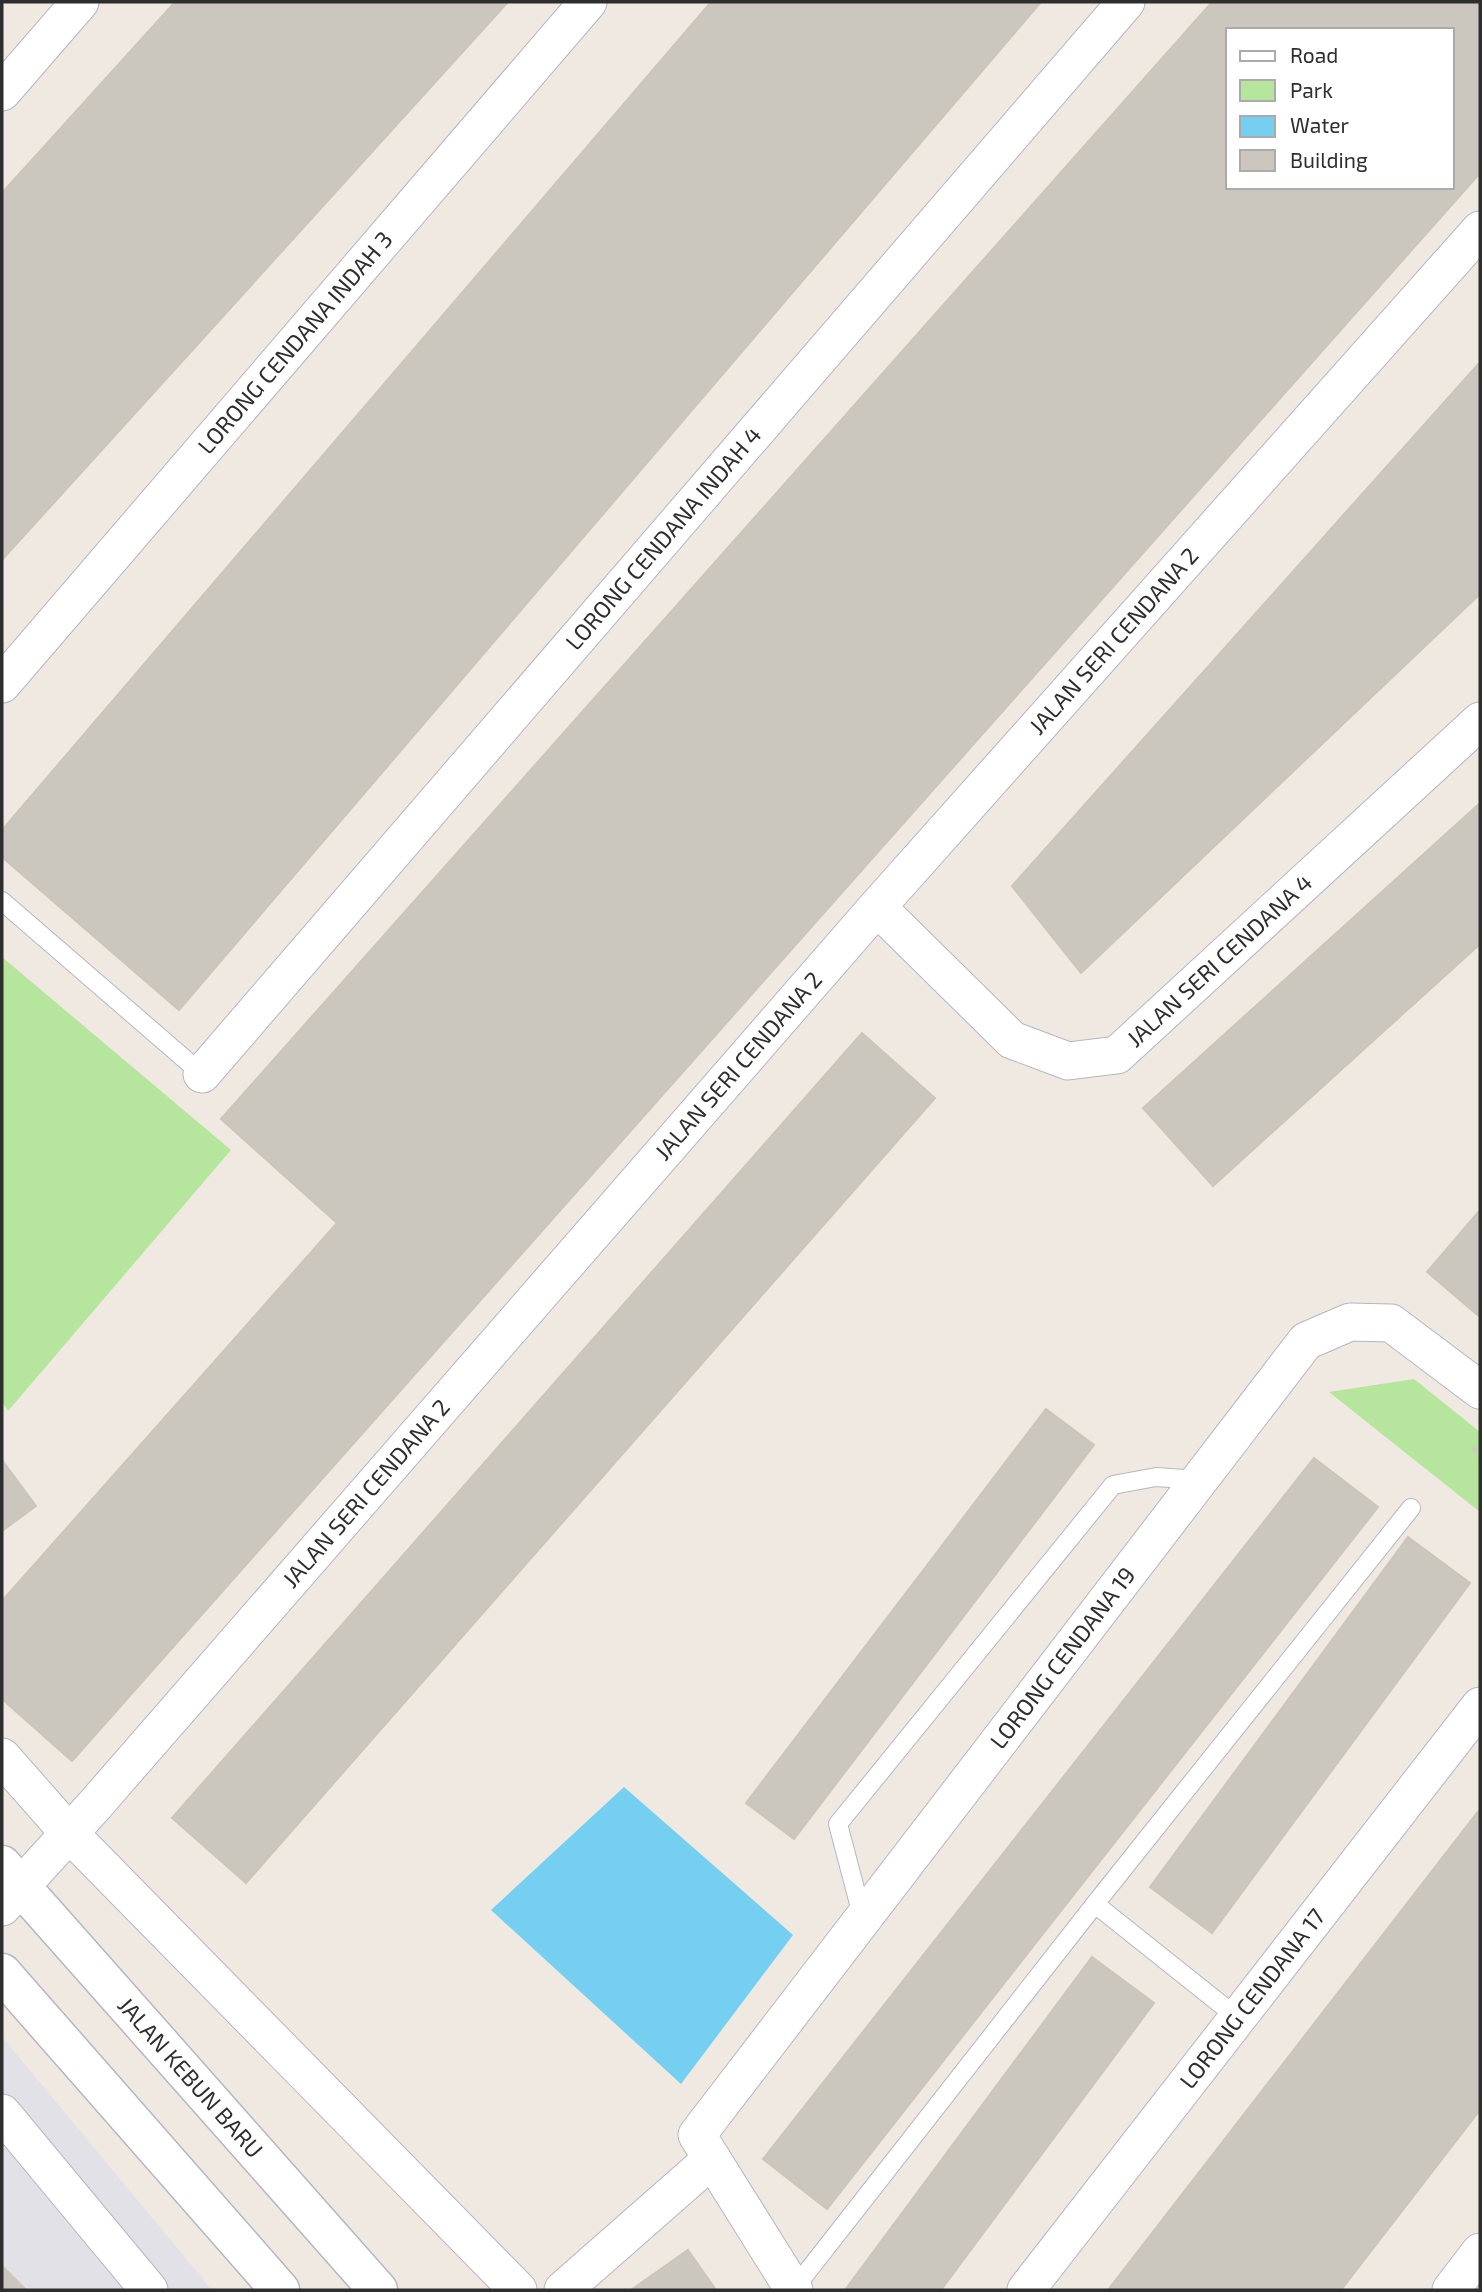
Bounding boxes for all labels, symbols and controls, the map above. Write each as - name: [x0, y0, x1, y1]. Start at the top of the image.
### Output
- legend: [1226, 28, 1454, 189]
- text: Road: [1290, 42, 1338, 67]
- text: Park: [1290, 77, 1333, 102]
- text: Water: [1290, 112, 1349, 137]
- text: Building: [1290, 147, 1368, 172]
- street label: LORONG CENDANA INDAH 3: [191, 225, 398, 459]
- street label: LORONG CENDANA INDAH 4: [559, 421, 767, 655]
- street label: JALAN SERI CENDANA 2: [1023, 541, 1204, 739]
- street label: JALAN SERI CENDANA 4: [1120, 868, 1317, 1052]
- street label: JALAN SERI CENDANA 2: [648, 965, 827, 1165]
- street label: JALAN SERI CENDANA 2: [276, 1393, 455, 1593]
- street label: LORONG CENDANA 19: [984, 1561, 1141, 1754]
- street label: LORONG CENDANA 17: [1173, 1902, 1330, 2094]
- street label: JALAN KEBUN BARU: [113, 1991, 269, 2163]

